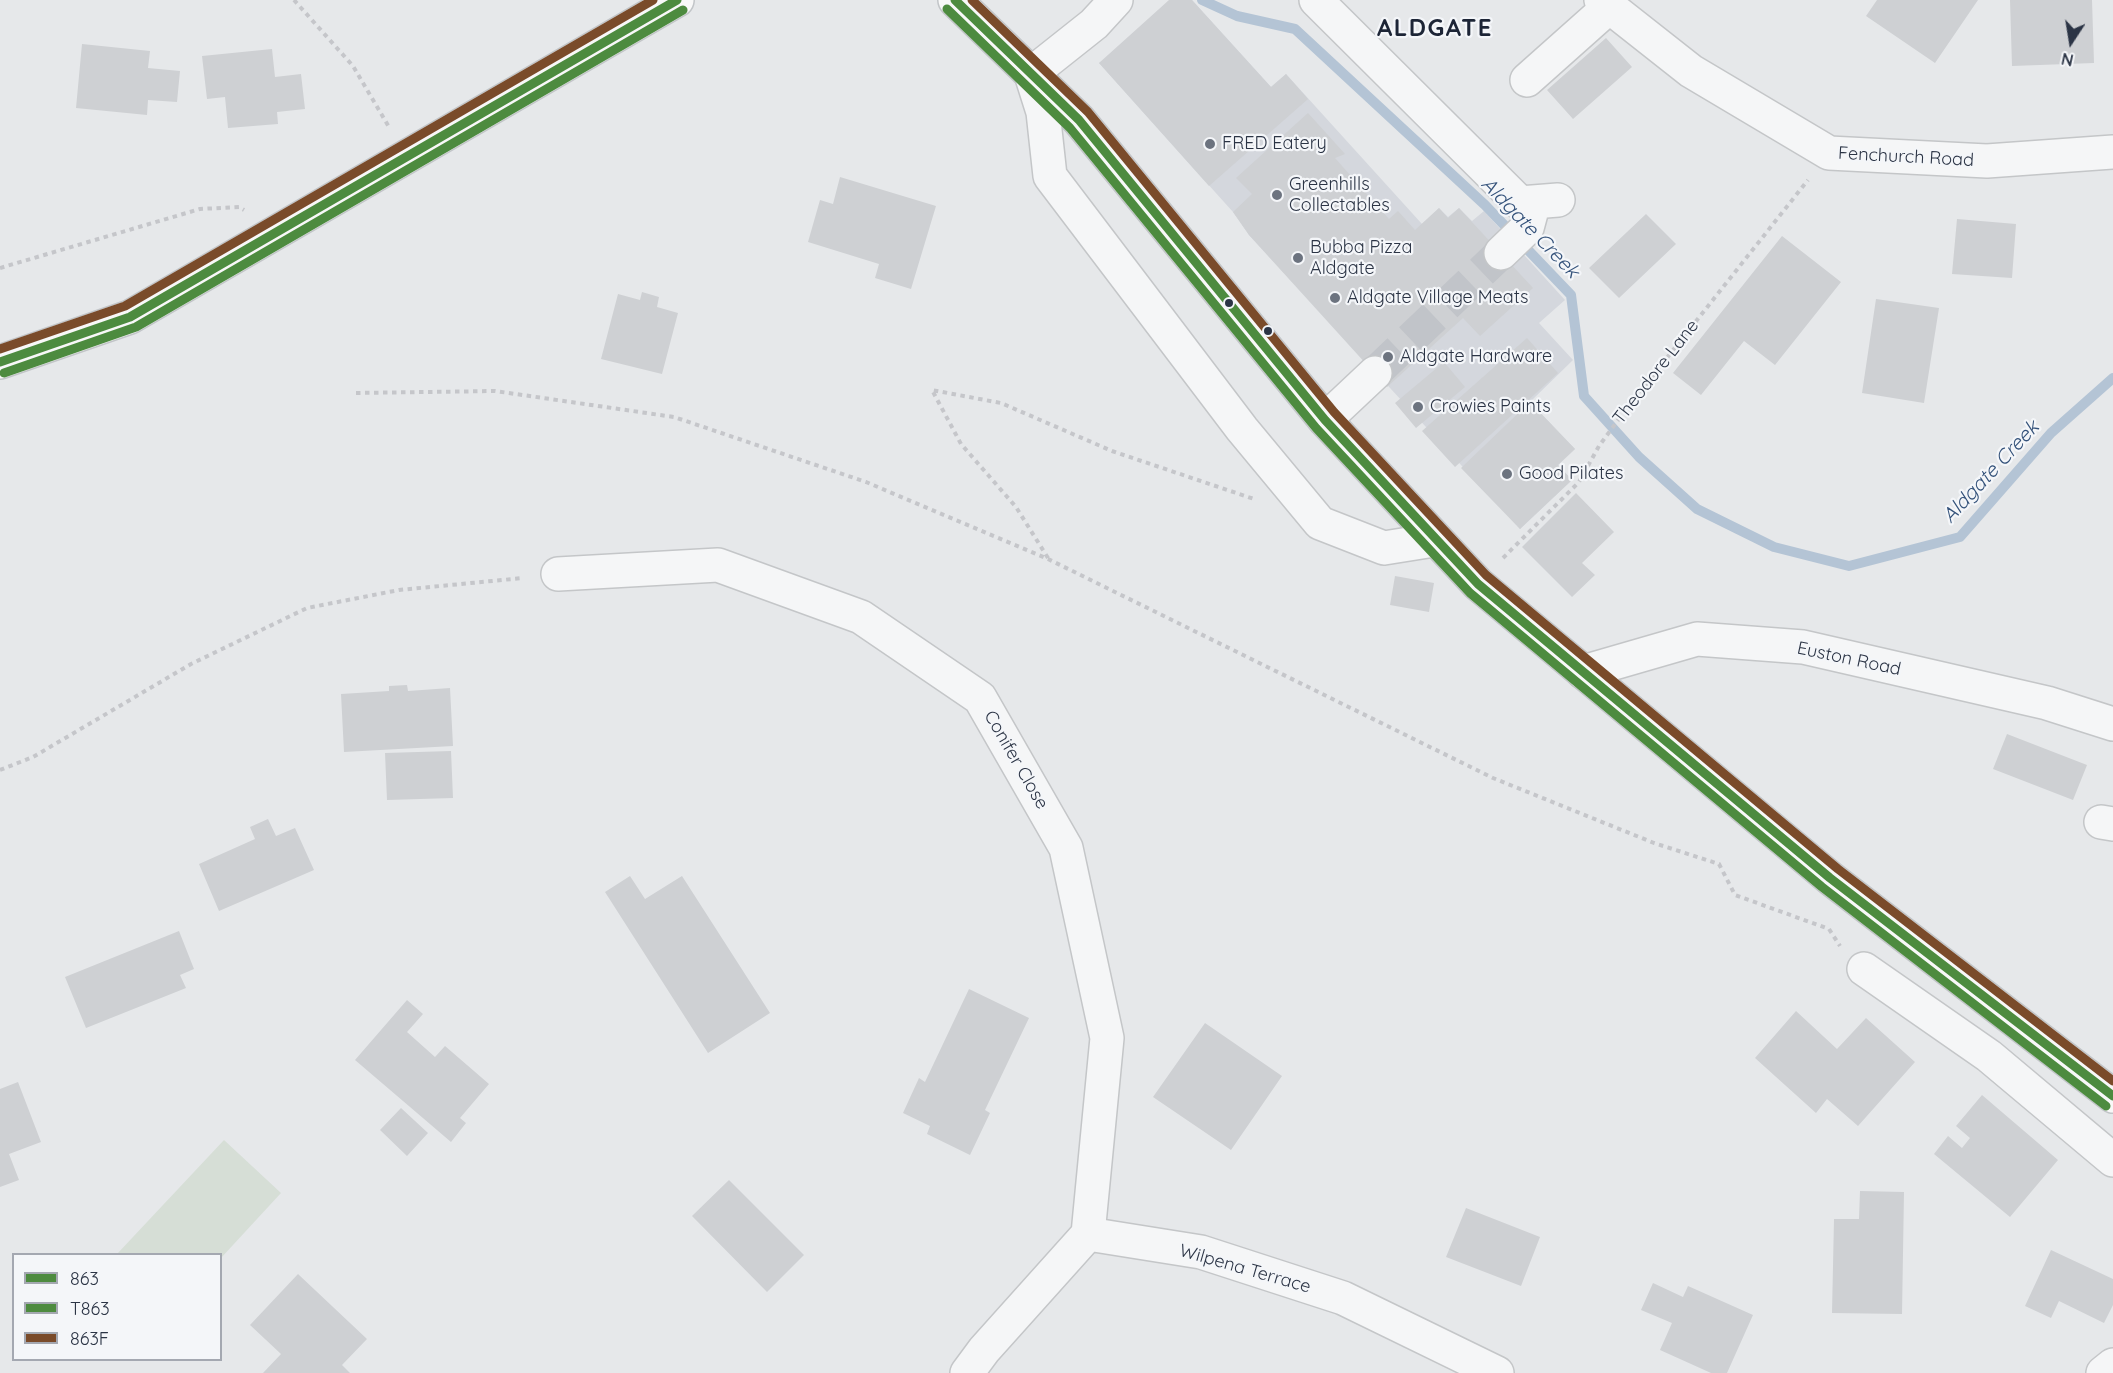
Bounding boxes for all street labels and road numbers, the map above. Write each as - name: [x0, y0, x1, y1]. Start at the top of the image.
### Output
- street label: Fenchurch Road: [1838, 143, 1974, 171]
- street label: Theodore Lane: [1609, 315, 1703, 429]
- street label: Euston Road: [1795, 637, 1903, 681]
- street label: Conifer Close: [979, 707, 1053, 813]
- street label: Wilpena Terrace: [1177, 1240, 1313, 1298]

